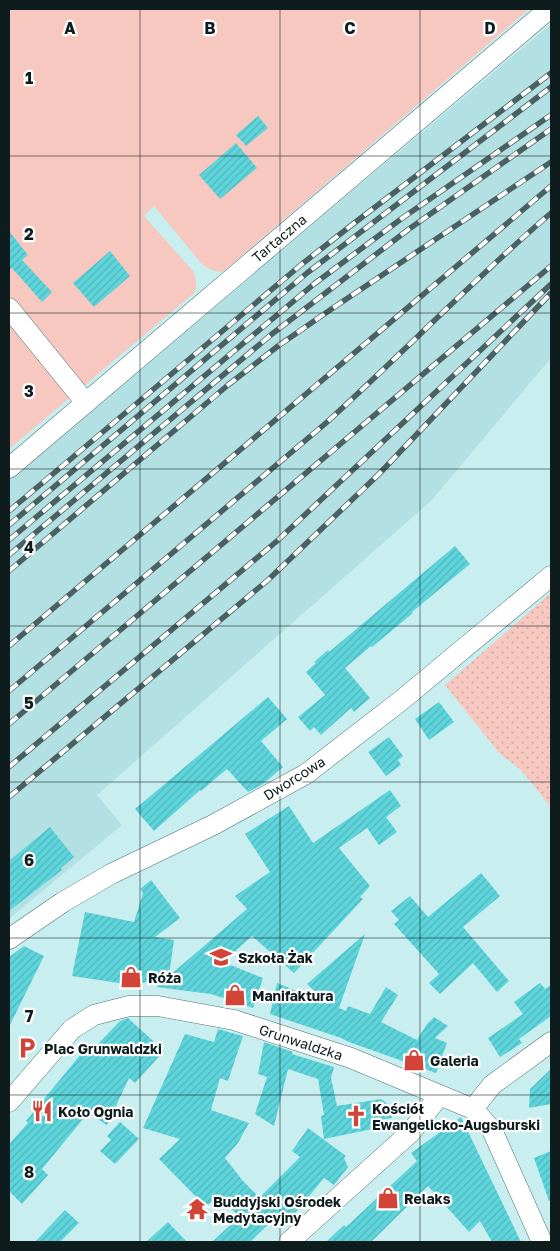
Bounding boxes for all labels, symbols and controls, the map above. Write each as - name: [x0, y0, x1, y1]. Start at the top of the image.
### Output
- text: A: [64, 18, 76, 38]
- text: B: [204, 18, 216, 38]
- text: C: [344, 18, 356, 38]
- text: D: [484, 18, 496, 38]
- text: 1: [25, 68, 33, 88]
- street label: Tartaczna: [248, 210, 310, 266]
- text: 2: [24, 224, 34, 244]
- text: 3: [24, 381, 34, 401]
- text: 4: [24, 537, 34, 557]
- text: 5: [24, 693, 34, 713]
- street label: Dworcowa: [260, 752, 328, 804]
- text: 6: [24, 850, 34, 870]
- school or university icon: Szkoła Żak: [208, 944, 234, 970]
- place label: Szkoła Żak: [238, 949, 313, 966]
- shop icon: Róża: [118, 964, 144, 990]
- place label: Róża: [148, 969, 181, 986]
- shop icon: Manifaktura: [222, 982, 248, 1008]
- place label: Manifaktura: [252, 987, 333, 1004]
- text: 7: [25, 1006, 34, 1026]
- street label: Grunwaldzka: [257, 1020, 345, 1064]
- parking icon: Plac Grunwaldzki: [14, 1035, 40, 1061]
- place label: Plac Grunwaldzki: [44, 1040, 162, 1057]
- shop icon: Galeria: [401, 1047, 427, 1073]
- place label: Galeria: [430, 1052, 479, 1069]
- restaurant icon: Koło Ognia: [29, 1098, 55, 1124]
- place label: Kościół Ewangelicko-Augsburski: [372, 1100, 540, 1133]
- place label: Koło Ognia: [58, 1103, 133, 1120]
- church icon: Kościół Ewangelicko-Augsburski: [343, 1103, 369, 1129]
- text: 8: [24, 1162, 34, 1182]
- shop icon: Relaks: [375, 1185, 401, 1211]
- place label: Relaks: [404, 1190, 451, 1207]
- place label: Buddyjski Ośrodek Medytacyjny: [213, 1193, 341, 1226]
- temple icon: Buddyjski Ośrodek Medytacyjny: [184, 1196, 210, 1222]

